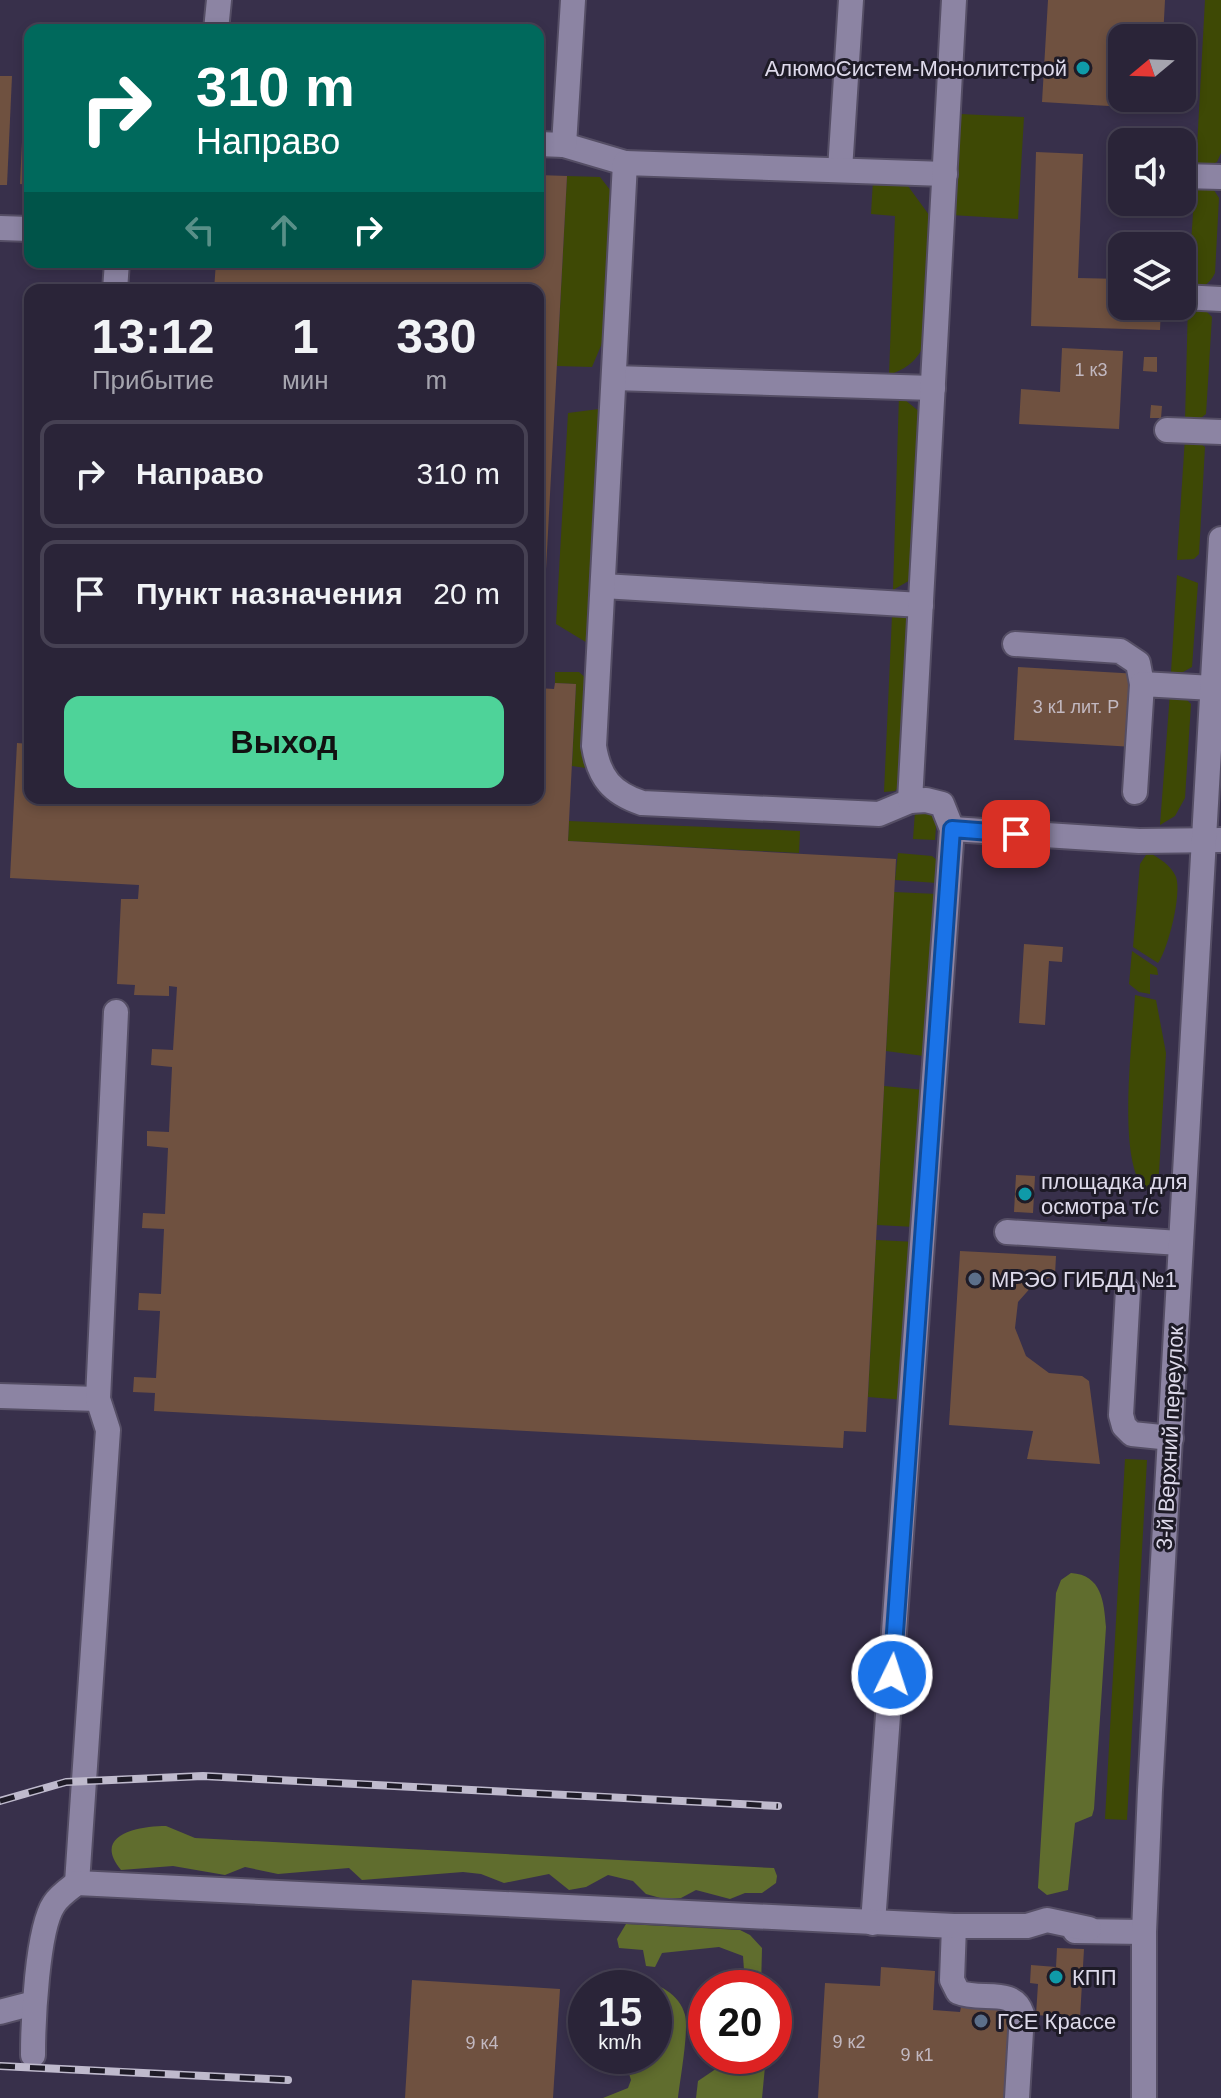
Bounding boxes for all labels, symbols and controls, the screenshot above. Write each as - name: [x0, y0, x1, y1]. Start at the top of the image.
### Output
- north arrow: [1108, 24, 1196, 112]
- map controls: [1108, 24, 1196, 320]
- text: 310 m: [196, 55, 355, 118]
- icon: right: [64, 56, 168, 160]
- place label: АлюмоСистем-Монолитстрой: [765, 56, 1067, 81]
- marker: АлюмоСистем-Монолитстрой: [1074, 59, 1092, 77]
- text: Направо: [196, 121, 340, 162]
- button: sound: [1108, 128, 1196, 216]
- icon: left: [178, 208, 222, 252]
- icon: ahead: [262, 208, 306, 252]
- icon: right: [346, 208, 390, 252]
- button: layers: [1108, 232, 1196, 320]
- text: 13:12: [92, 310, 214, 363]
- text: 1: [292, 310, 319, 363]
- text: 330: [396, 310, 476, 363]
- house number: 1 к3: [1075, 360, 1107, 380]
- text: Прибытие: [92, 365, 214, 395]
- text: мин: [282, 365, 329, 395]
- text: m: [426, 365, 447, 395]
- icon: right: [68, 452, 112, 496]
- text: Направо: [136, 457, 264, 490]
- text: 310 m: [417, 457, 500, 490]
- icon: arrive: [68, 572, 112, 616]
- text: Пункт назначения: [136, 577, 403, 610]
- text: 20 m: [433, 577, 500, 610]
- button: Выход: [64, 696, 504, 788]
- house number: 3 к1 лит. Р: [1033, 697, 1119, 717]
- pin: [982, 800, 1050, 868]
- icon: arrive: [994, 812, 1038, 856]
- place label: площадка для осмотра т/с: [1041, 1169, 1187, 1219]
- marker: площадка для осмотра т/с: [1016, 1185, 1034, 1203]
- place label: МРЭО ГИБДД №1: [991, 1267, 1177, 1292]
- marker: МРЭО ГИБДД №1: [966, 1270, 984, 1288]
- street label: 3-й Верхний переулок: [1152, 1325, 1188, 1551]
- position arrow: [850, 1633, 934, 1717]
- place label: КПП: [1072, 1965, 1116, 1990]
- marker: КПП: [1047, 1968, 1065, 1986]
- speed limit sign: 20: [688, 1970, 792, 2074]
- text: 15: [598, 1990, 642, 2034]
- place label: ГСЕ Крассе: [997, 2009, 1116, 2034]
- marker: ГСЕ Крассе: [972, 2012, 990, 2030]
- text: km/h: [598, 2031, 642, 2053]
- house number: 9 к2: [833, 2032, 865, 2052]
- house number: 9 к4: [466, 2033, 498, 2053]
- house number: 9 к1: [901, 2045, 933, 2065]

